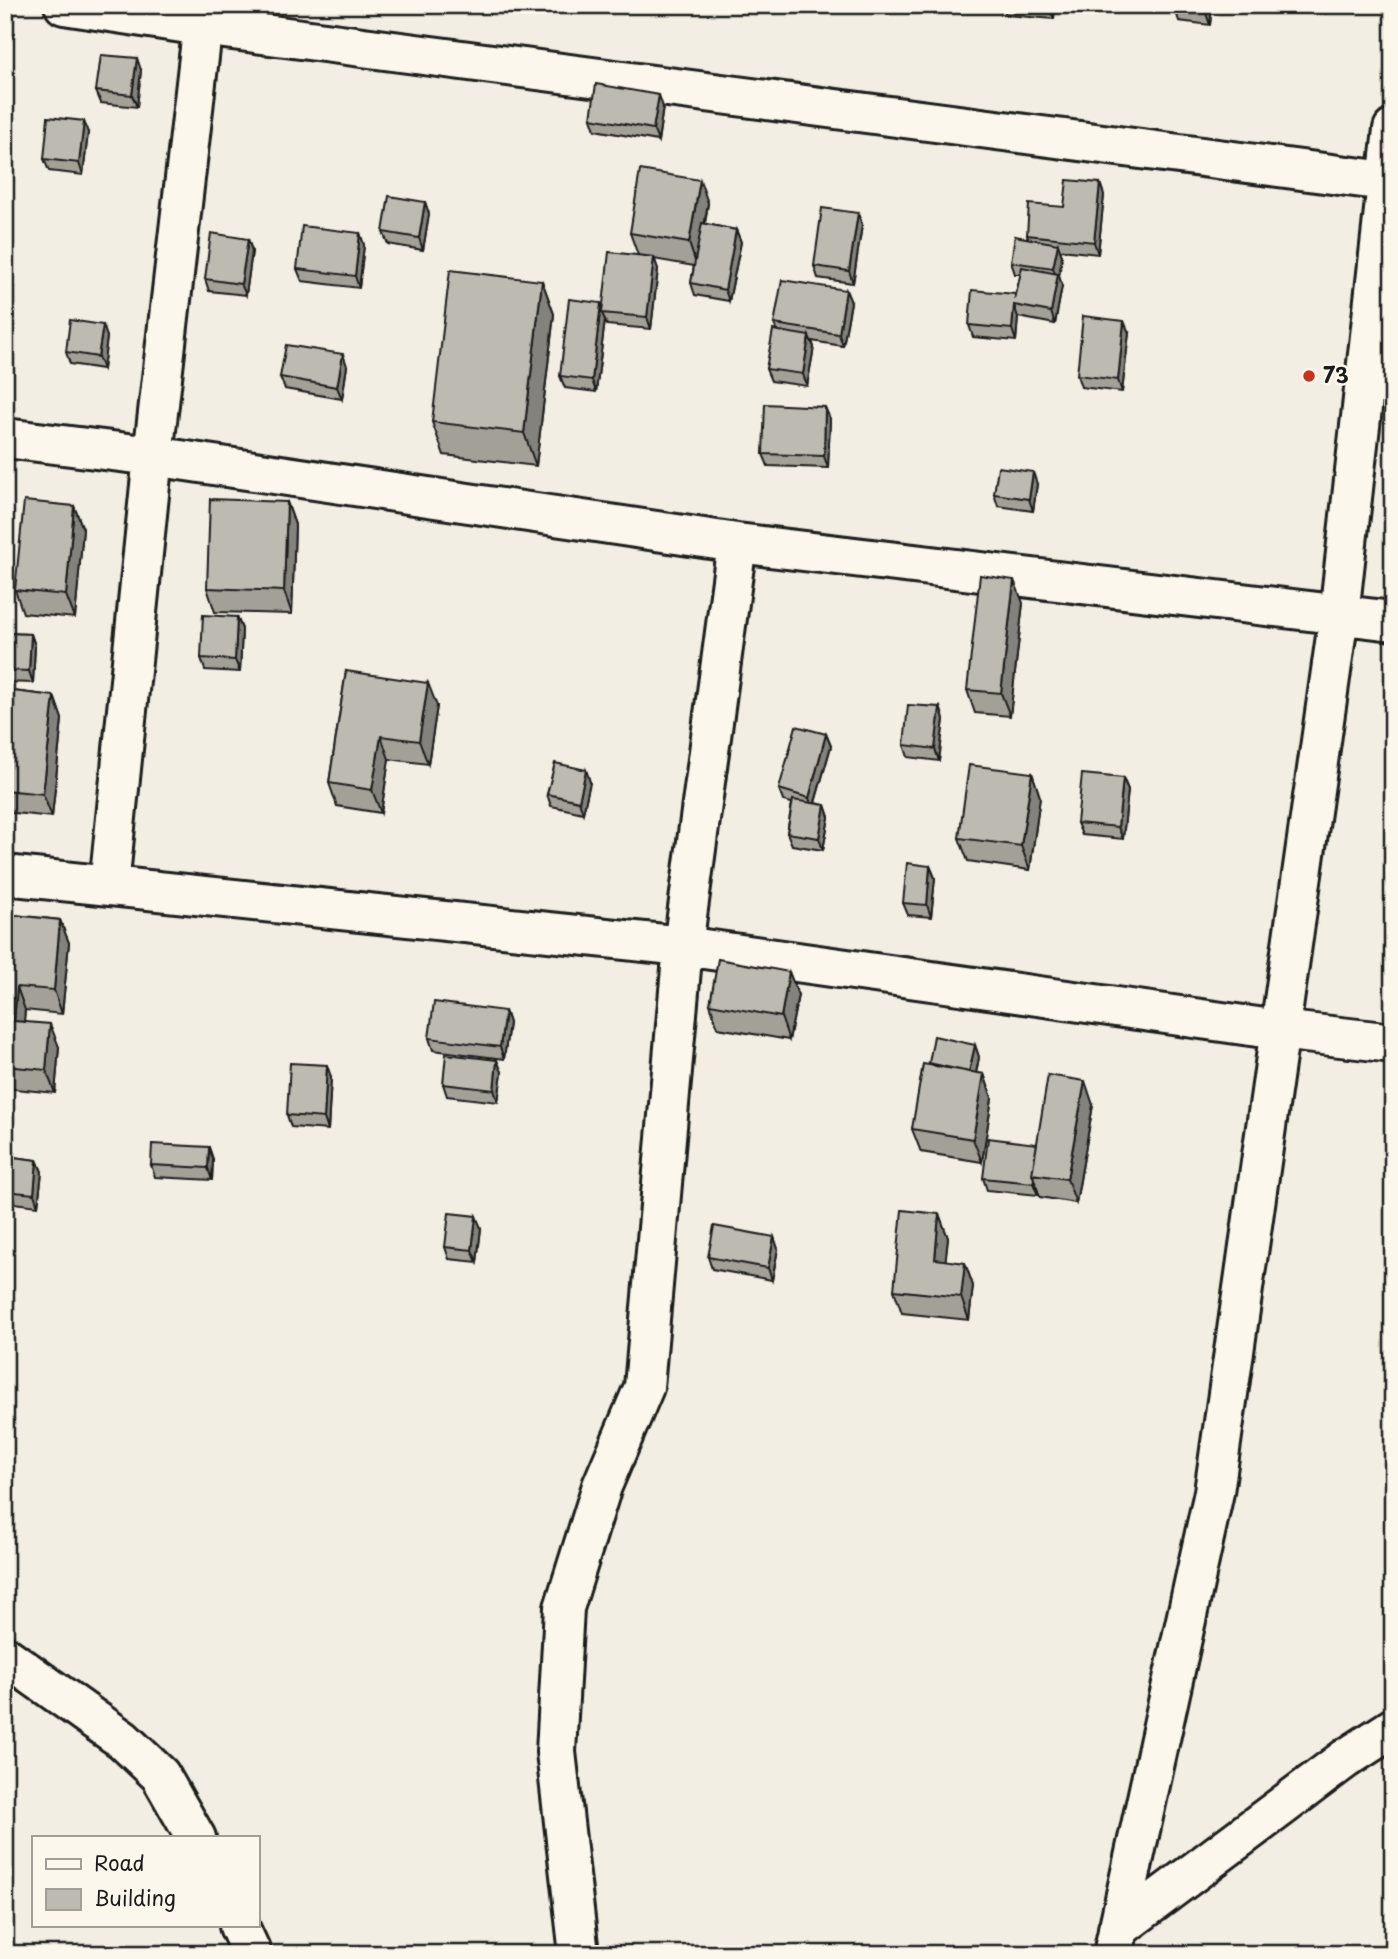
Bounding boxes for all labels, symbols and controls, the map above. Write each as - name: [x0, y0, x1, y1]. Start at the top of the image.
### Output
- place label: 73: [1323, 358, 1349, 390]
- marker: 73: [1301, 368, 1317, 384]
- legend: [32, 1836, 259, 1927]
- text: Road: [94, 1846, 145, 1878]
- text: Building: [94, 1881, 176, 1913]

